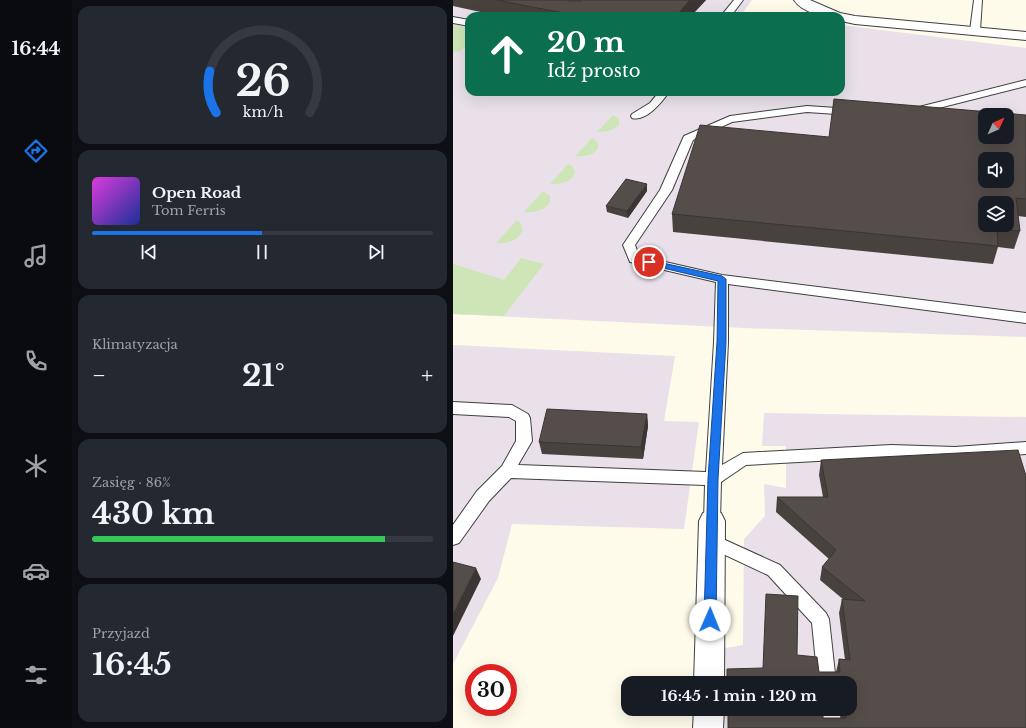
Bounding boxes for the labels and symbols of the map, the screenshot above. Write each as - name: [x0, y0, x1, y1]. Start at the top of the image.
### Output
- north arrow: [978, 108, 1014, 144]
- pin: [632, 245, 666, 279]
- position arrow: [689, 599, 731, 641]
- speed limit sign: 30: [465, 664, 517, 716]

